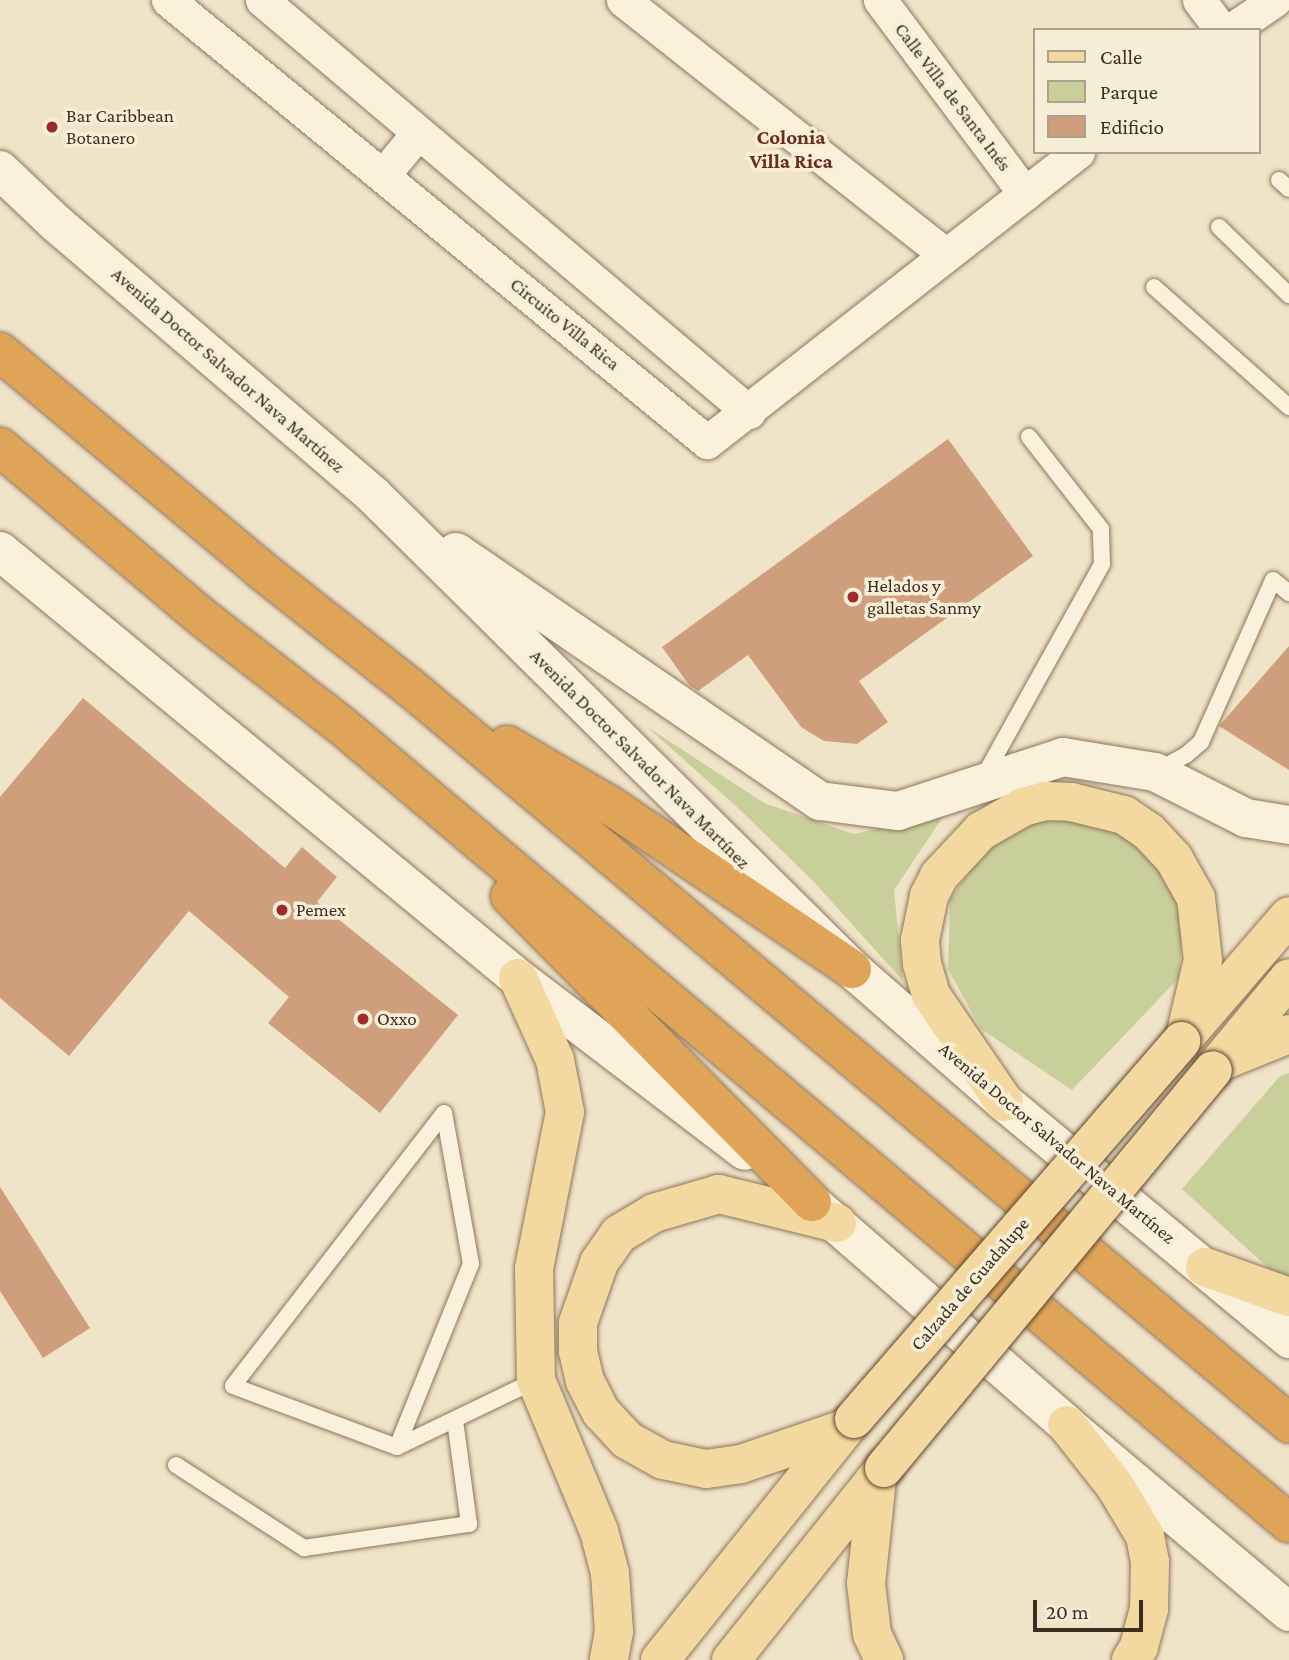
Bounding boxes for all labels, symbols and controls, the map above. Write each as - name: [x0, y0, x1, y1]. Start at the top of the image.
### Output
- street label: Calle Villa de Santa Inés: [890, 18, 1016, 176]
- legend: [1034, 28, 1261, 154]
- text: Calle: [1100, 45, 1142, 69]
- text: Parque: [1100, 80, 1158, 104]
- place label: Bar Caribbean Botanero: [66, 105, 174, 149]
- text: Edificio: [1100, 115, 1164, 139]
- marker: Bar Caribbean Botanero: [44, 119, 60, 135]
- district label: Colonia Villa Rica: [749, 124, 833, 174]
- street label: Avenida Doctor Salvador Nava Martínez: [107, 262, 349, 478]
- street label: Circuito Villa Rica: [506, 273, 624, 375]
- place label: Helados y galletas Sanmy: [867, 575, 981, 619]
- marker: Helados y galletas Sanmy: [845, 589, 861, 605]
- street label: Avenida Doctor Salvador Nava Martínez: [525, 644, 755, 874]
- place label: Pemex: [296, 899, 346, 921]
- marker: Pemex: [274, 902, 290, 918]
- place label: Oxxo: [377, 1008, 417, 1030]
- marker: Oxxo: [355, 1011, 371, 1027]
- street label: Avenida Doctor Salvador Nava Martínez: [934, 1037, 1180, 1249]
- street label: Calzada de Guadalupe: [906, 1213, 1034, 1355]
- scale bar: [1037, 1586, 1147, 1630]
- text: 20 m: [1046, 1600, 1089, 1624]

